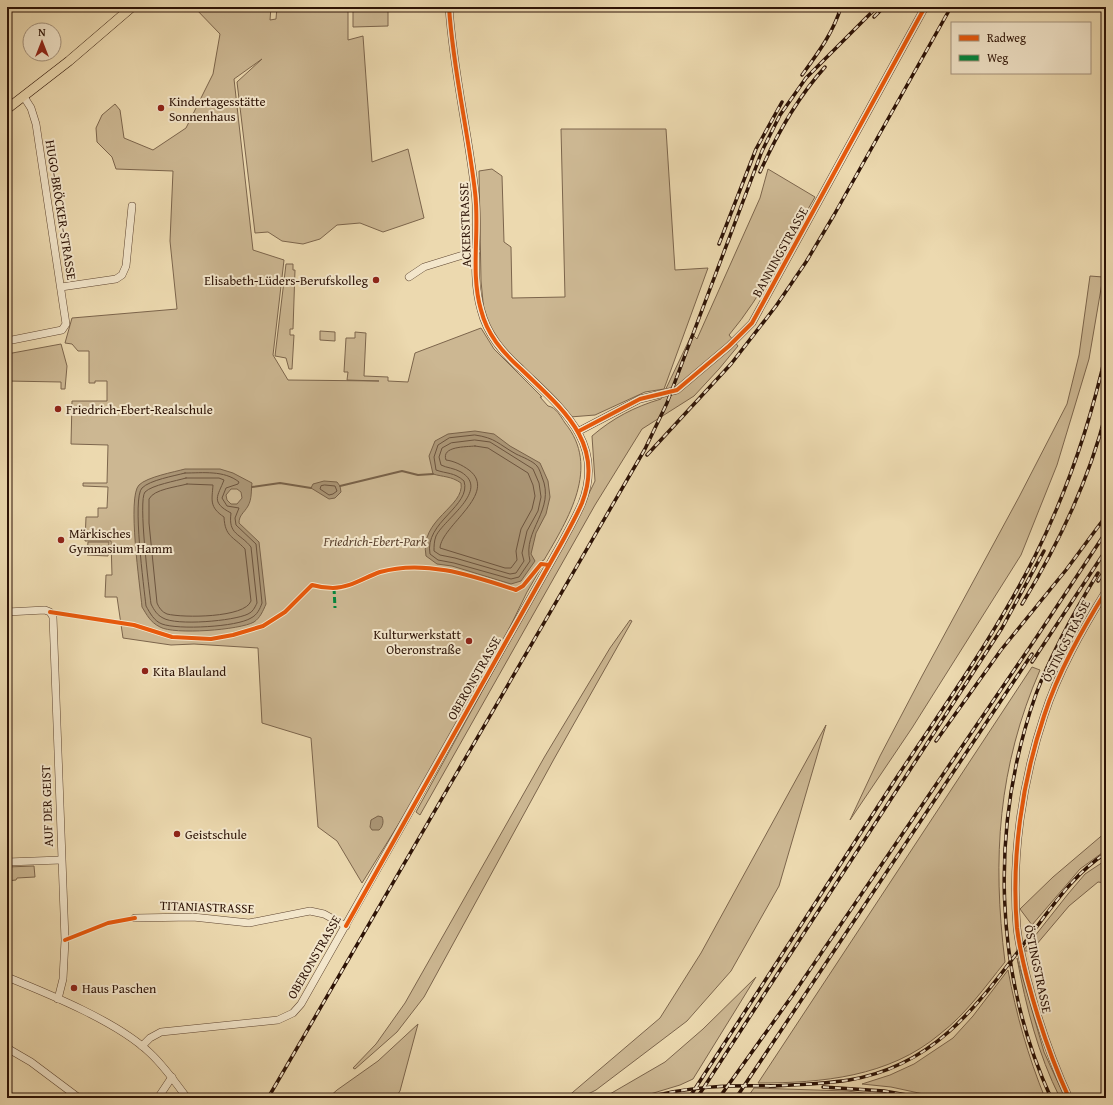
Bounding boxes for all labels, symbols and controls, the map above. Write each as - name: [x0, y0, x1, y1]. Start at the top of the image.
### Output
- north arrow: [22, 22, 62, 62]
- legend: [951, 22, 1091, 74]
- text: N: [38, 24, 46, 40]
- text: Radweg: [987, 29, 1026, 46]
- text: Weg: [987, 49, 1008, 66]
- place label: Kindertagesstätte Sonnenhaus: [169, 92, 266, 126]
- marker: Kindertagesstätte Sonnenhaus: [156, 103, 166, 113]
- street label: HUGO-BRÖCKER-STRASSE: [41, 139, 82, 282]
- street label: ACKERSTRASSE: [454, 182, 476, 268]
- street label: BANNINGSTRASSE: [747, 203, 813, 301]
- place label: Elisabeth-Lüders-Berufskolleg: [204, 271, 369, 290]
- marker: Elisabeth-Lüders-Berufskolleg: [371, 275, 381, 285]
- place label: Friedrich-Ebert-Realschule: [66, 400, 213, 419]
- marker: Friedrich-Ebert-Realschule: [53, 404, 63, 414]
- place label: Märkisches Gymnasium Hamm: [69, 524, 173, 558]
- park label: Friedrich-Ebert-Park: [322, 532, 427, 551]
- marker: Märkisches Gymnasium Hamm: [56, 535, 66, 545]
- street label: ÖSTINGSTRASSE: [1037, 596, 1095, 685]
- place label: Kulturwerkstatt Oberonstraße: [374, 625, 461, 659]
- street label: OBERONSTRASSE: [442, 632, 506, 723]
- marker: Kulturwerkstatt Oberonstraße: [464, 636, 474, 646]
- place label: Kita Blauland: [153, 662, 226, 681]
- marker: Kita Blauland: [140, 666, 150, 676]
- street label: AUF DER GEIST: [36, 764, 58, 847]
- place label: Geistschule: [185, 825, 247, 844]
- marker: Geistschule: [172, 829, 182, 839]
- street label: TITANIASTRASSE: [160, 896, 255, 918]
- street label: OBERONSTRASSE: [282, 911, 346, 1002]
- street label: ÖSTINGSTRASSE: [1019, 923, 1057, 1015]
- place label: Haus Paschen: [82, 979, 157, 998]
- marker: Haus Paschen: [69, 983, 79, 993]

